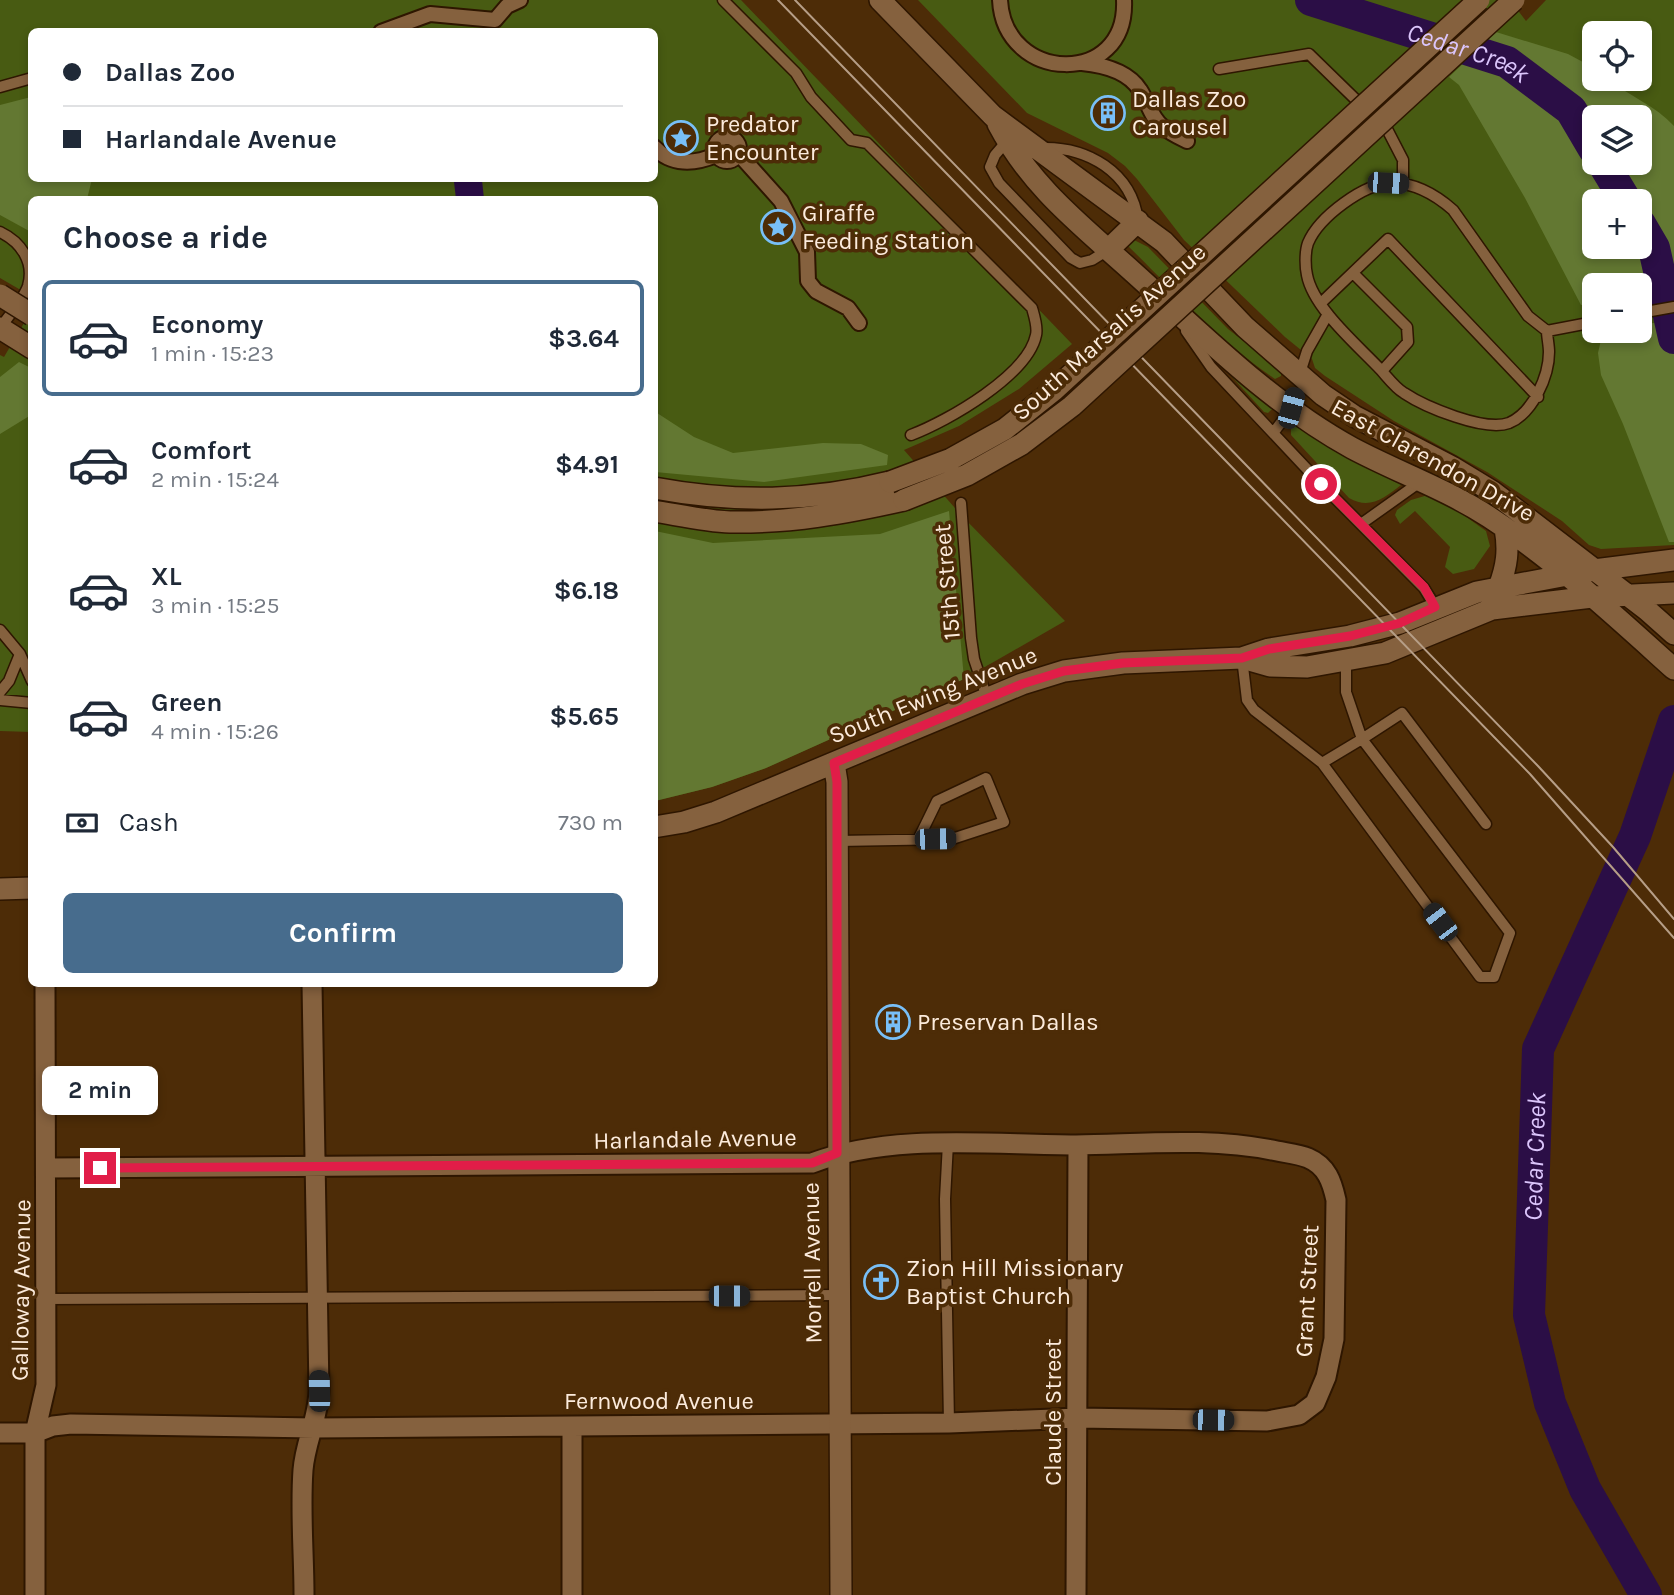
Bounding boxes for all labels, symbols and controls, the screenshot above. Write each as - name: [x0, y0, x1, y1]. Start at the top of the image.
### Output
- water label: Cedar Creek: [1403, 16, 1537, 90]
- map controls: [1582, 21, 1652, 343]
- button: locate: [1582, 21, 1652, 91]
- text: Dallas Zoo: [105, 57, 235, 88]
- place label: Dallas Zoo Carousel: [1132, 85, 1246, 141]
- building icon: Dallas Zoo Carousel: [1089, 94, 1127, 132]
- button: layers: [1582, 105, 1652, 175]
- place label: Predator Encounter: [706, 110, 819, 166]
- place icon: Predator Encounter: [662, 119, 700, 157]
- text: Harlandale Avenue: [105, 124, 337, 155]
- car: [1367, 171, 1410, 195]
- button: +: [1582, 189, 1652, 259]
- place label: Giraffe Feeding Station: [802, 199, 974, 255]
- place icon: Giraffe Feeding Station: [759, 208, 797, 246]
- text: Choose a ride: [63, 219, 268, 256]
- street label: South Marsalis Avenue: [1007, 238, 1211, 426]
- button: −: [1582, 273, 1652, 343]
- icon: car: [67, 307, 130, 370]
- text: Economy: [151, 309, 263, 340]
- text: $3.64: [548, 323, 619, 354]
- text: 1 min · 15:23: [151, 340, 274, 367]
- car: [1276, 385, 1307, 431]
- street label: East Clarendon Drive: [1327, 393, 1539, 527]
- icon: car: [67, 433, 130, 496]
- text: Comfort: [151, 435, 252, 466]
- text: $4.91: [555, 449, 619, 480]
- text: 2 min · 15:24: [151, 466, 279, 493]
- route start: [1305, 468, 1337, 500]
- street label: 15th Street: [928, 523, 966, 641]
- icon: car: [67, 559, 130, 622]
- text: XL: [151, 561, 182, 592]
- text: $6.18: [554, 575, 619, 606]
- text: 3 min · 15:25: [151, 592, 280, 619]
- street label: South Ewing Avenue: [825, 640, 1041, 750]
- icon: car: [67, 685, 130, 748]
- text: Green: [151, 687, 223, 718]
- text: $5.65: [549, 701, 619, 732]
- text: 4 min · 15:26: [151, 718, 279, 745]
- icon: cash: [63, 804, 101, 842]
- text: Cash: [119, 807, 179, 838]
- text: 730 m: [558, 809, 623, 836]
- car: [914, 828, 957, 850]
- button: Confirm: [63, 893, 623, 973]
- car: [1419, 899, 1462, 945]
- building icon: Preservan Dallas: [874, 1003, 912, 1041]
- place label: Preservan Dallas: [917, 1008, 1099, 1036]
- callout: 2 min: [42, 1066, 158, 1116]
- text: 2 min: [68, 1077, 132, 1104]
- water label: Cedar Creek: [1517, 1091, 1552, 1221]
- street label: Harlandale Avenue: [593, 1123, 797, 1155]
- route end: [84, 1152, 116, 1184]
- street label: Morrell Avenue: [797, 1182, 827, 1344]
- street label: Galloway Avenue: [5, 1199, 37, 1381]
- street label: Grant Street: [1290, 1224, 1324, 1358]
- place label: Zion Hill Missionary Baptist Church: [906, 1254, 1124, 1310]
- church icon: Zion Hill Missionary Baptist Church: [862, 1263, 900, 1301]
- car: [709, 1286, 751, 1307]
- street label: Claude Street: [1039, 1338, 1067, 1486]
- car: [309, 1370, 330, 1412]
- street label: Fernwood Avenue: [564, 1387, 754, 1415]
- car: [1192, 1409, 1235, 1431]

